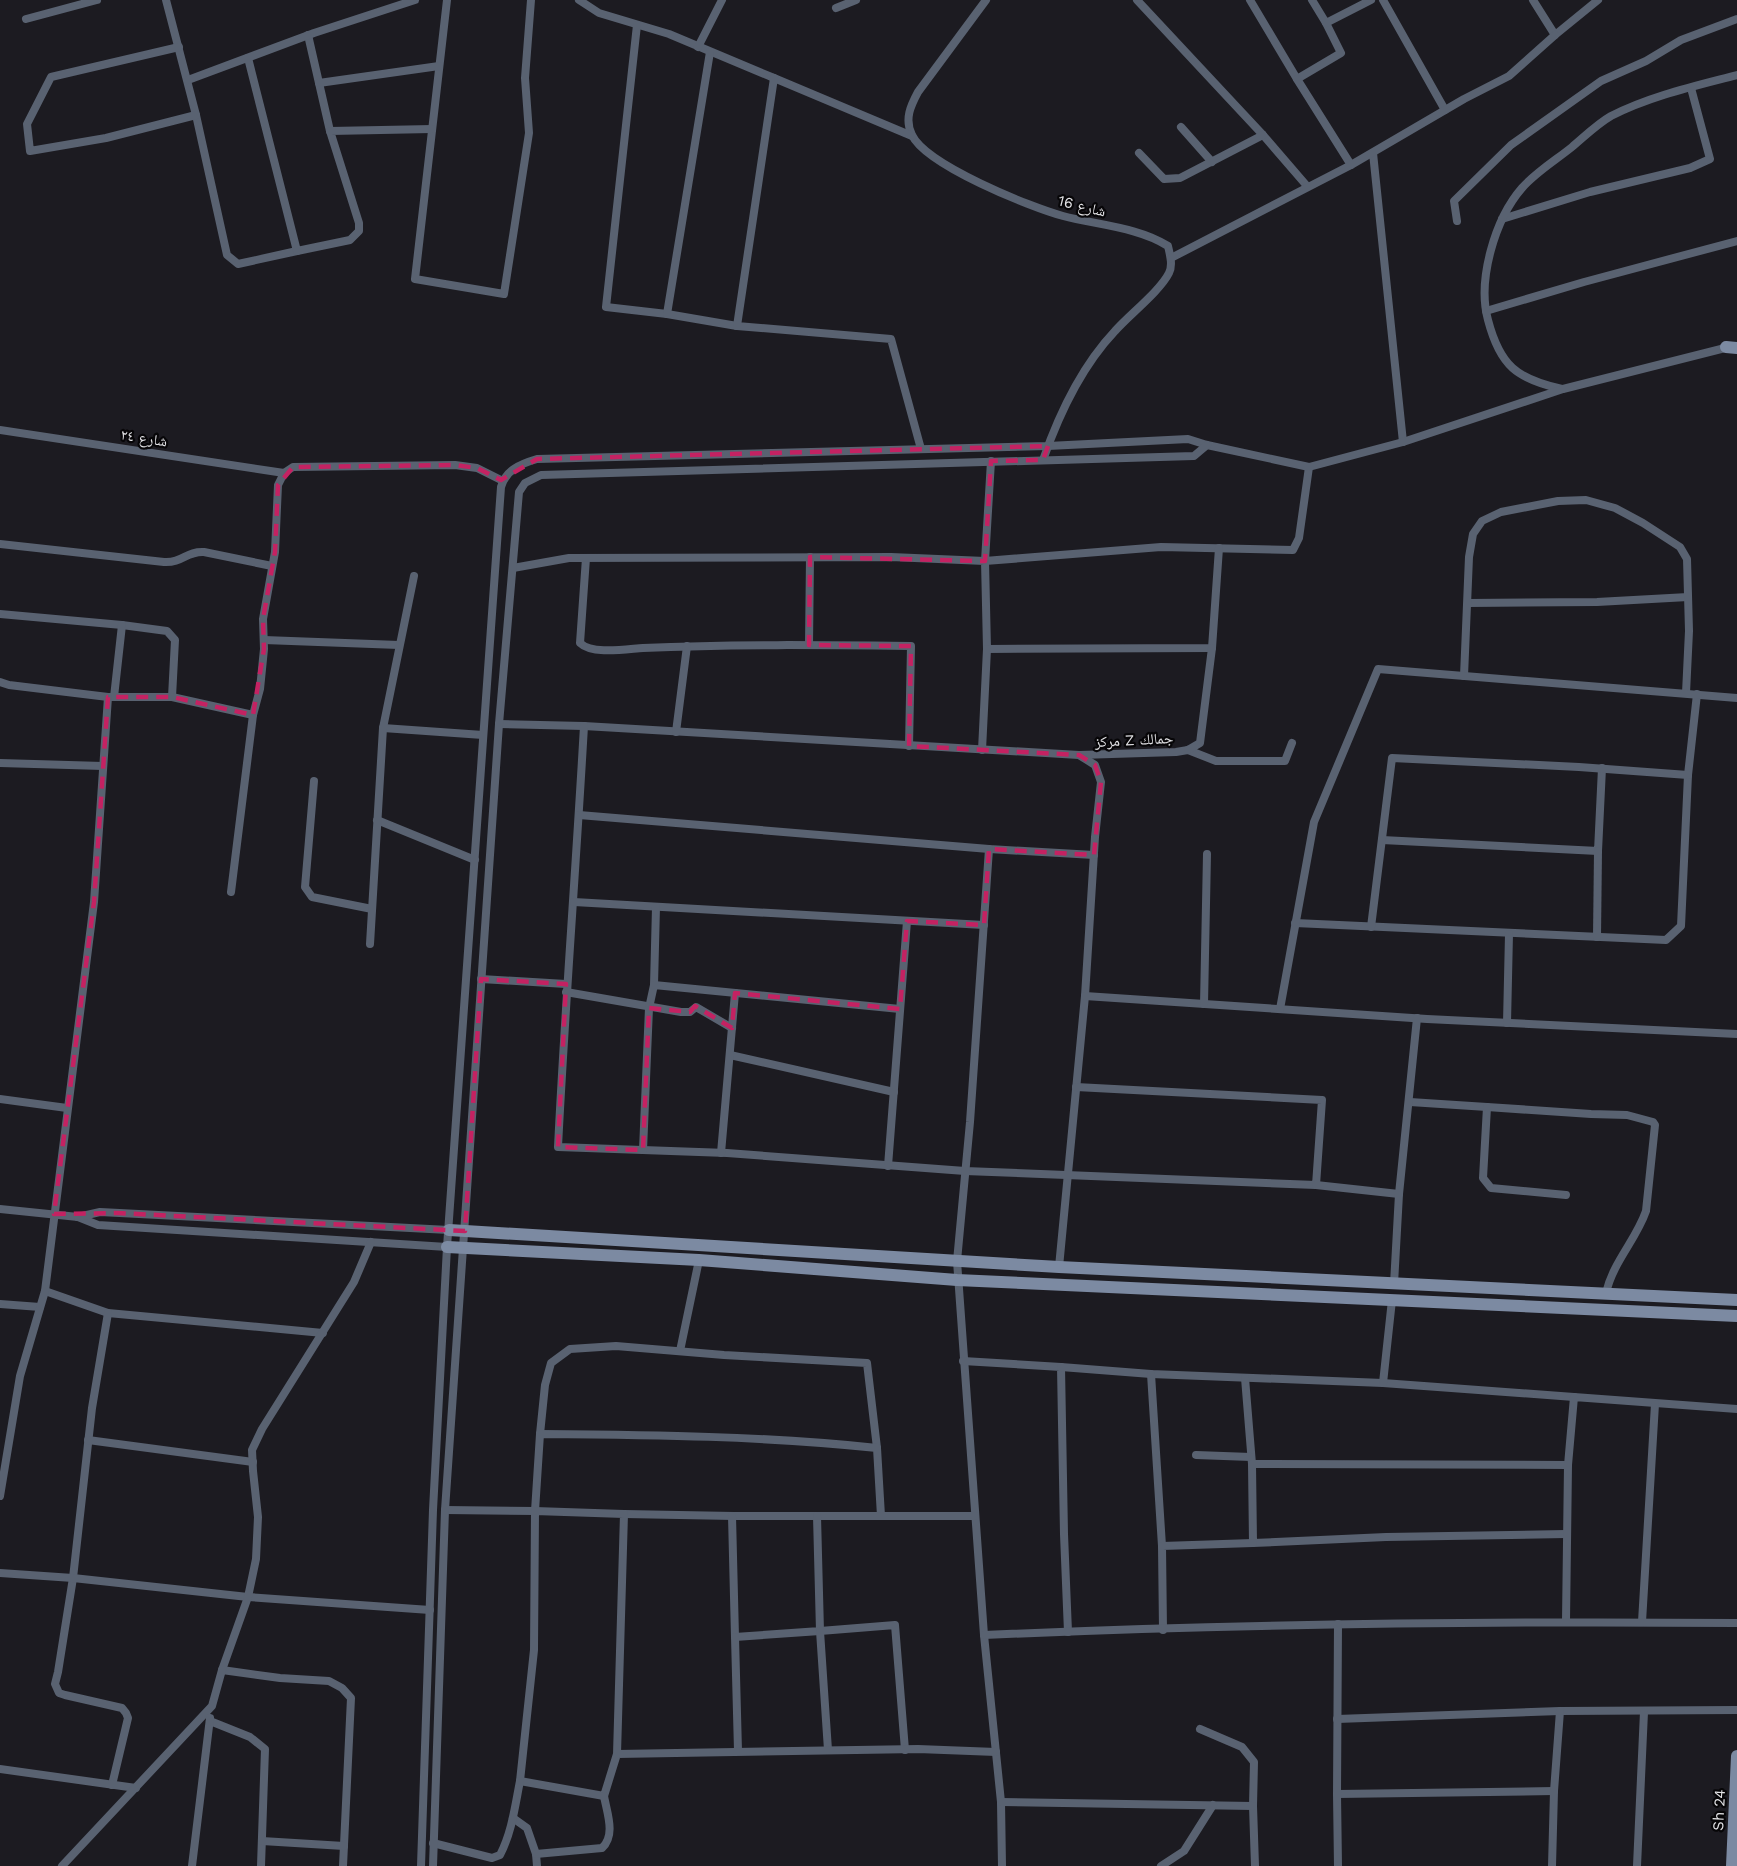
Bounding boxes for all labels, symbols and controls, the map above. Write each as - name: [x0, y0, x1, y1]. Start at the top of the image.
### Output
- street label: شارع 16: [1056, 191, 1108, 222]
- street label: شارع ٢٤: [119, 425, 169, 452]
- street label: مركز Z جمالك: [1093, 729, 1174, 751]
- street label: Sh 24: [1709, 1789, 1729, 1831]

